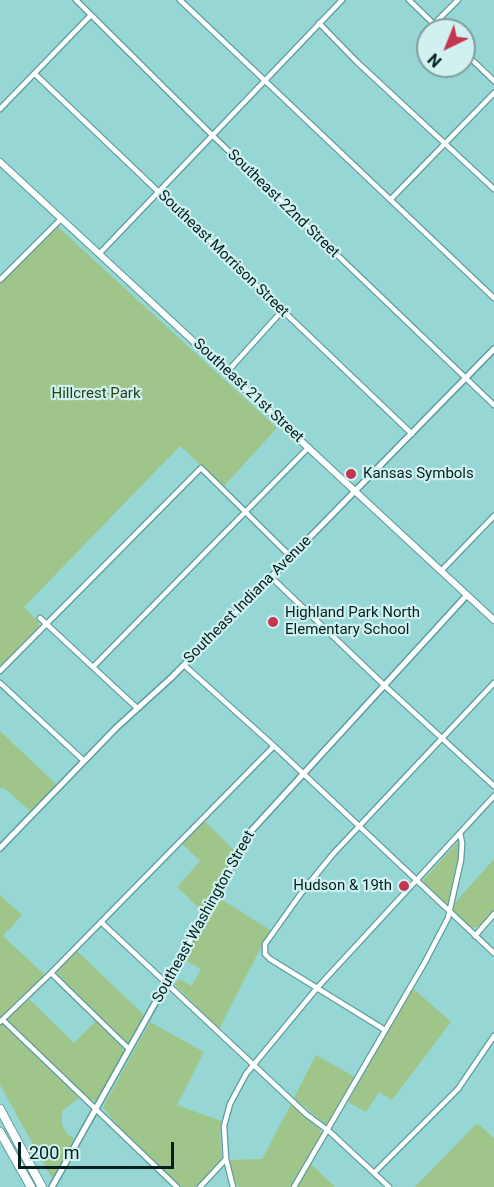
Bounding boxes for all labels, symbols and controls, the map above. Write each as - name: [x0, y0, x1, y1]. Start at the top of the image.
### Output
- north arrow: [416, 18, 476, 78]
- text: N: [424, 49, 445, 71]
- street label: Southeast 22nd Street: [223, 146, 343, 262]
- street label: Southeast Morrison Street: [154, 187, 292, 321]
- street label: Southeast 21st Street: [189, 335, 307, 447]
- park label: Hillcrest Park: [52, 385, 140, 403]
- place label: Kansas Symbols: [363, 465, 474, 483]
- marker: Kansas Symbols: [344, 467, 358, 481]
- street label: Southeast Indiana Avenue: [180, 532, 316, 668]
- place label: Highland Park North Elementary School: [285, 604, 420, 639]
- marker: Highland Park North Elementary School: [266, 615, 280, 629]
- street label: Southeast Washington Street: [149, 828, 259, 1006]
- place label: Hudson & 19th: [293, 877, 392, 895]
- marker: Hudson & 19th: [397, 879, 411, 893]
- scale bar: [21, 1130, 177, 1168]
- text: 200 m: [29, 1142, 80, 1163]

